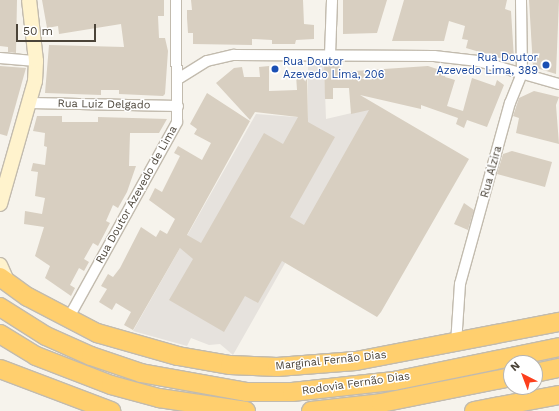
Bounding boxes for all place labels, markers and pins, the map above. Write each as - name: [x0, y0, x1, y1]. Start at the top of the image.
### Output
- place label: Rua Doutor Azevedo Lima, 389: [437, 52, 538, 78]
- place label: Rua Doutor Azevedo Lima, 206: [283, 56, 384, 82]
- marker: Rua Doutor Azevedo Lima, 389: [541, 60, 551, 70]
- marker: Rua Doutor Azevedo Lima, 206: [270, 64, 280, 74]

